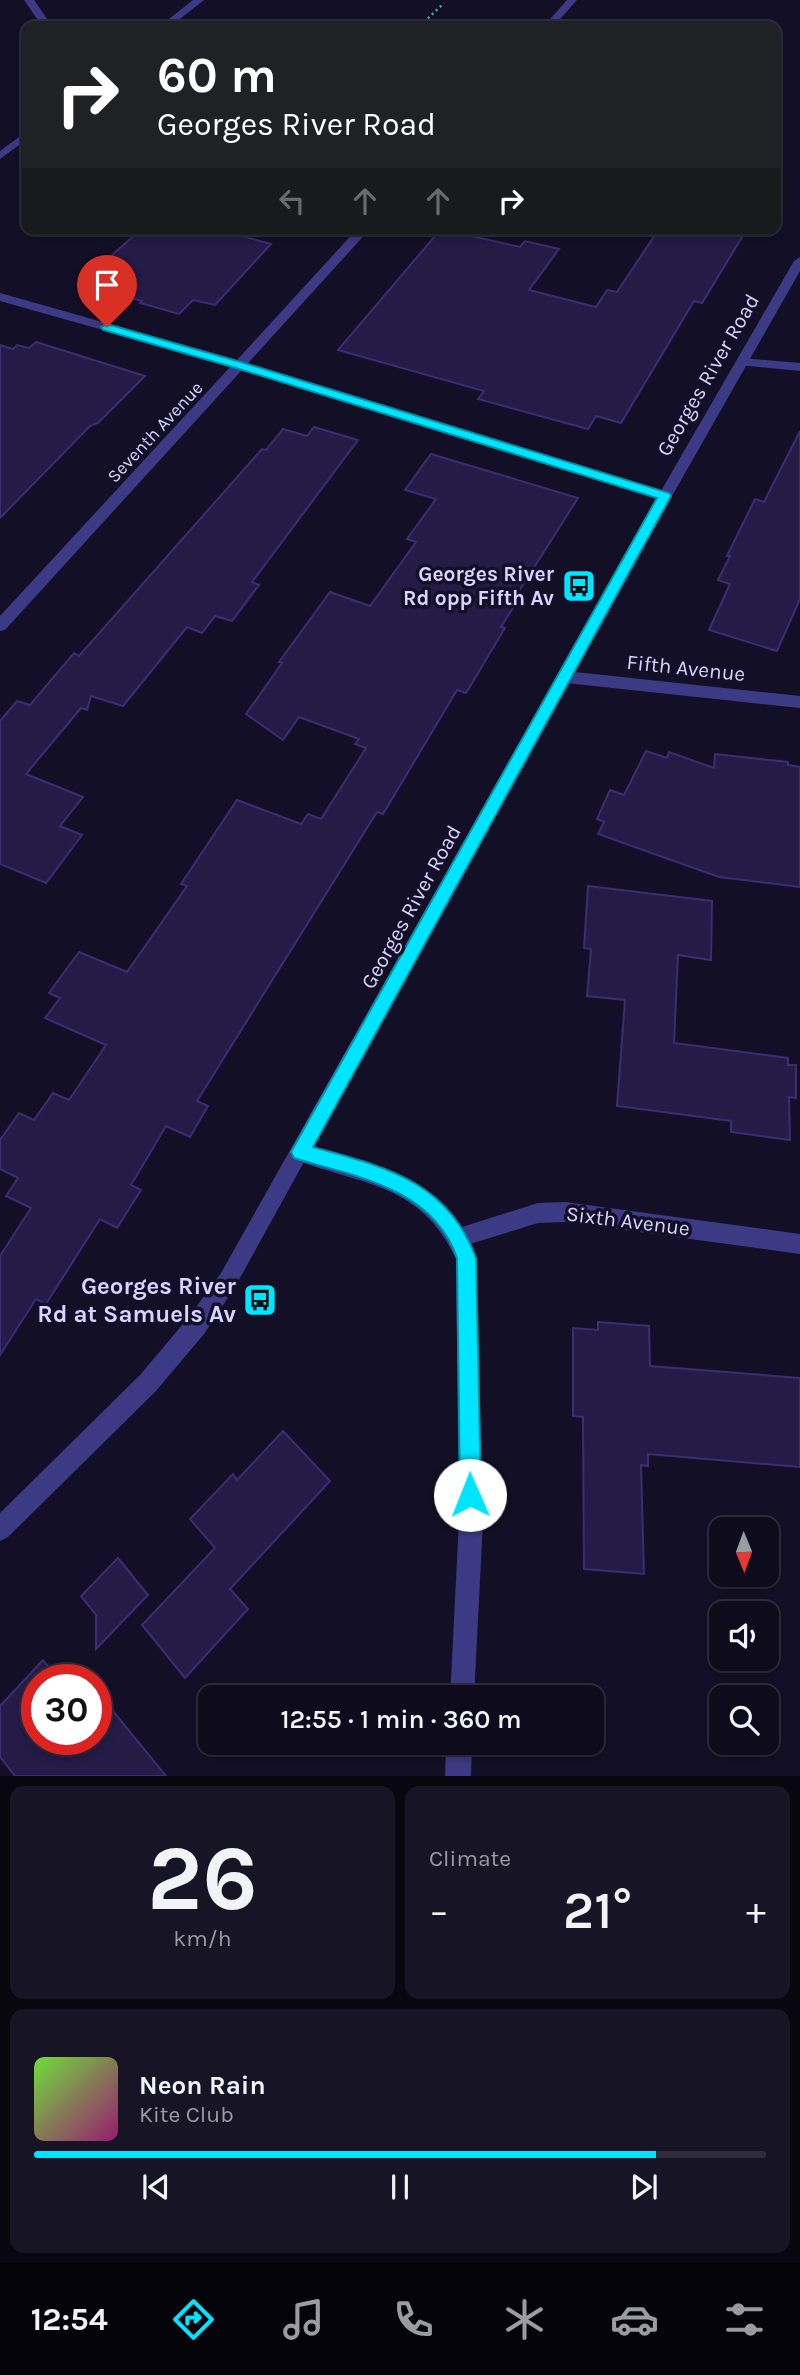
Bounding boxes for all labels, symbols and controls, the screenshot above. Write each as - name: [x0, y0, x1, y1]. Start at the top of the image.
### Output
- text: 60 m: [157, 47, 277, 104]
- icon: right: [42, 49, 133, 140]
- text: Georges River Road: [157, 106, 436, 143]
- icon: left: [273, 182, 311, 220]
- icon: ahead: [346, 182, 384, 220]
- icon: ahead: [419, 182, 457, 220]
- icon: right: [492, 182, 530, 220]
- pin: [77, 255, 137, 327]
- icon: arrive: [88, 266, 126, 304]
- street label: Georges River Road: [652, 290, 764, 460]
- street label: Seventh Avenue: [102, 377, 208, 487]
- place label: Georges River Rd opp Fifth Av: [403, 562, 555, 610]
- bus stop icon: Georges River Rd opp Fifth Av: [560, 567, 598, 605]
- street label: Fifth Avenue: [626, 650, 746, 686]
- street label: Georges River Road: [356, 821, 466, 993]
- street label: Sixth Avenue: [565, 1202, 691, 1240]
- place label: Georges River Rd at Samuels Av: [37, 1272, 237, 1328]
- bus stop icon: Georges River Rd at Samuels Av: [241, 1281, 279, 1319]
- position arrow: [433, 1458, 507, 1532]
- north arrow: [709, 1517, 779, 1587]
- map controls: [709, 1517, 779, 1755]
- button: sound: [709, 1601, 779, 1671]
- speed limit sign: 30: [21, 1664, 112, 1755]
- button: search: [709, 1685, 779, 1755]
- text: 12:55 · 1 min · 360 m: [280, 1704, 522, 1735]
- text: 26: [147, 1826, 258, 1932]
- text: Climate: [429, 1845, 511, 1872]
- text: 21°: [563, 1880, 632, 1941]
- text: −: [429, 1889, 449, 1934]
- text: +: [746, 1889, 766, 1934]
- text: km/h: [173, 1925, 232, 1952]
- text: Neon Rain: [139, 2070, 266, 2101]
- text: Kite Club: [139, 2101, 234, 2128]
- icon: previous: [137, 2168, 175, 2206]
- icon: pause: [381, 2168, 419, 2206]
- icon: next: [625, 2168, 663, 2206]
- icon: directions: [169, 2295, 218, 2344]
- icon: music: [279, 2295, 328, 2344]
- icon: phone: [389, 2295, 438, 2344]
- icon: climate: [500, 2295, 549, 2344]
- icon: car: [610, 2295, 659, 2344]
- icon: filters: [720, 2295, 769, 2344]
- text: 12:54: [31, 2301, 108, 2338]

